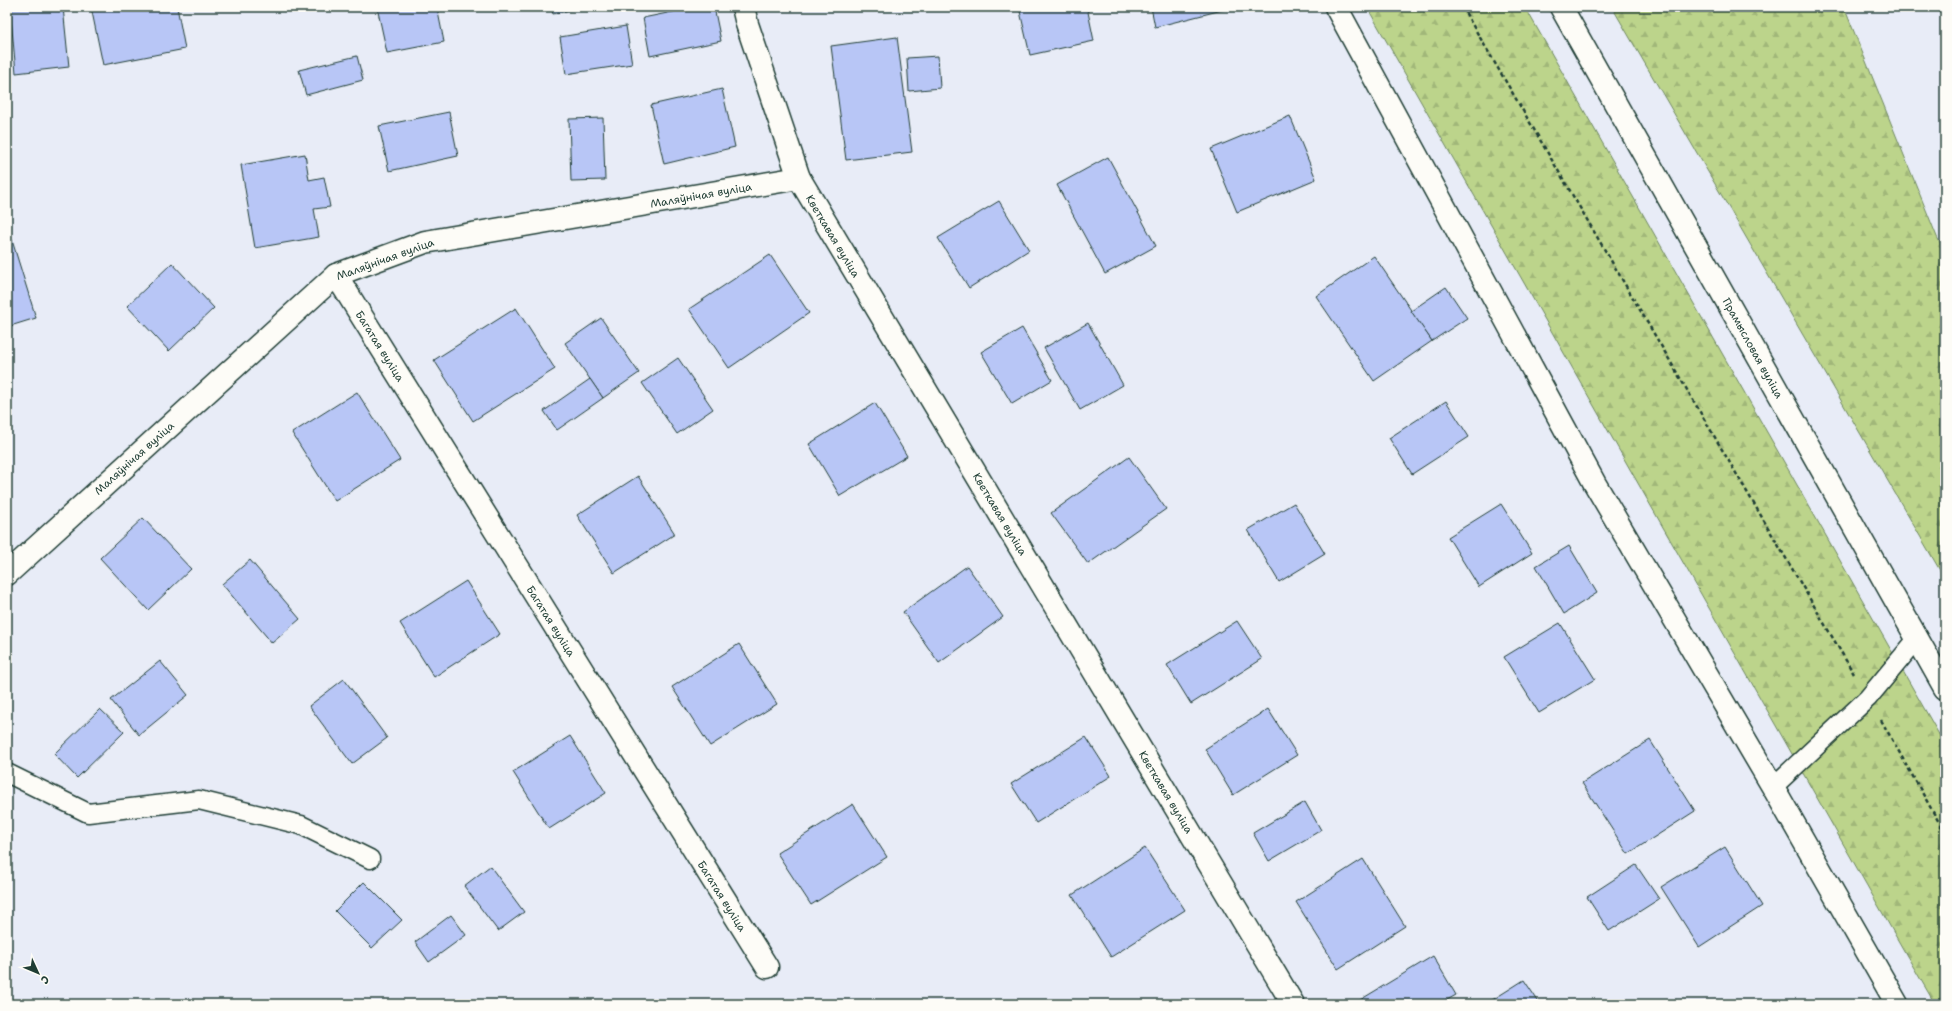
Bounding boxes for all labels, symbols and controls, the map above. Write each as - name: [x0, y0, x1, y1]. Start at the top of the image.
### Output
- street label: Маляўнічая вуліца: [649, 179, 753, 212]
- street label: Кветкавая вуліца: [802, 192, 863, 281]
- street label: Маляўнічая вуліца: [334, 235, 436, 284]
- street label: Прамысловая вуліца: [1719, 295, 1786, 401]
- street label: Багатая вуліца: [352, 308, 408, 385]
- street label: Маляўнічая вуліца: [91, 418, 178, 498]
- street label: Кветкавая вуліца: [969, 470, 1030, 559]
- street label: Багатая вуліца: [523, 583, 579, 660]
- street label: Кветкавая вуліца: [1135, 748, 1196, 837]
- street label: Багатая вуліца: [694, 858, 750, 935]
- north arrow: [18, 953, 58, 993]
- text: С: [37, 972, 53, 987]

